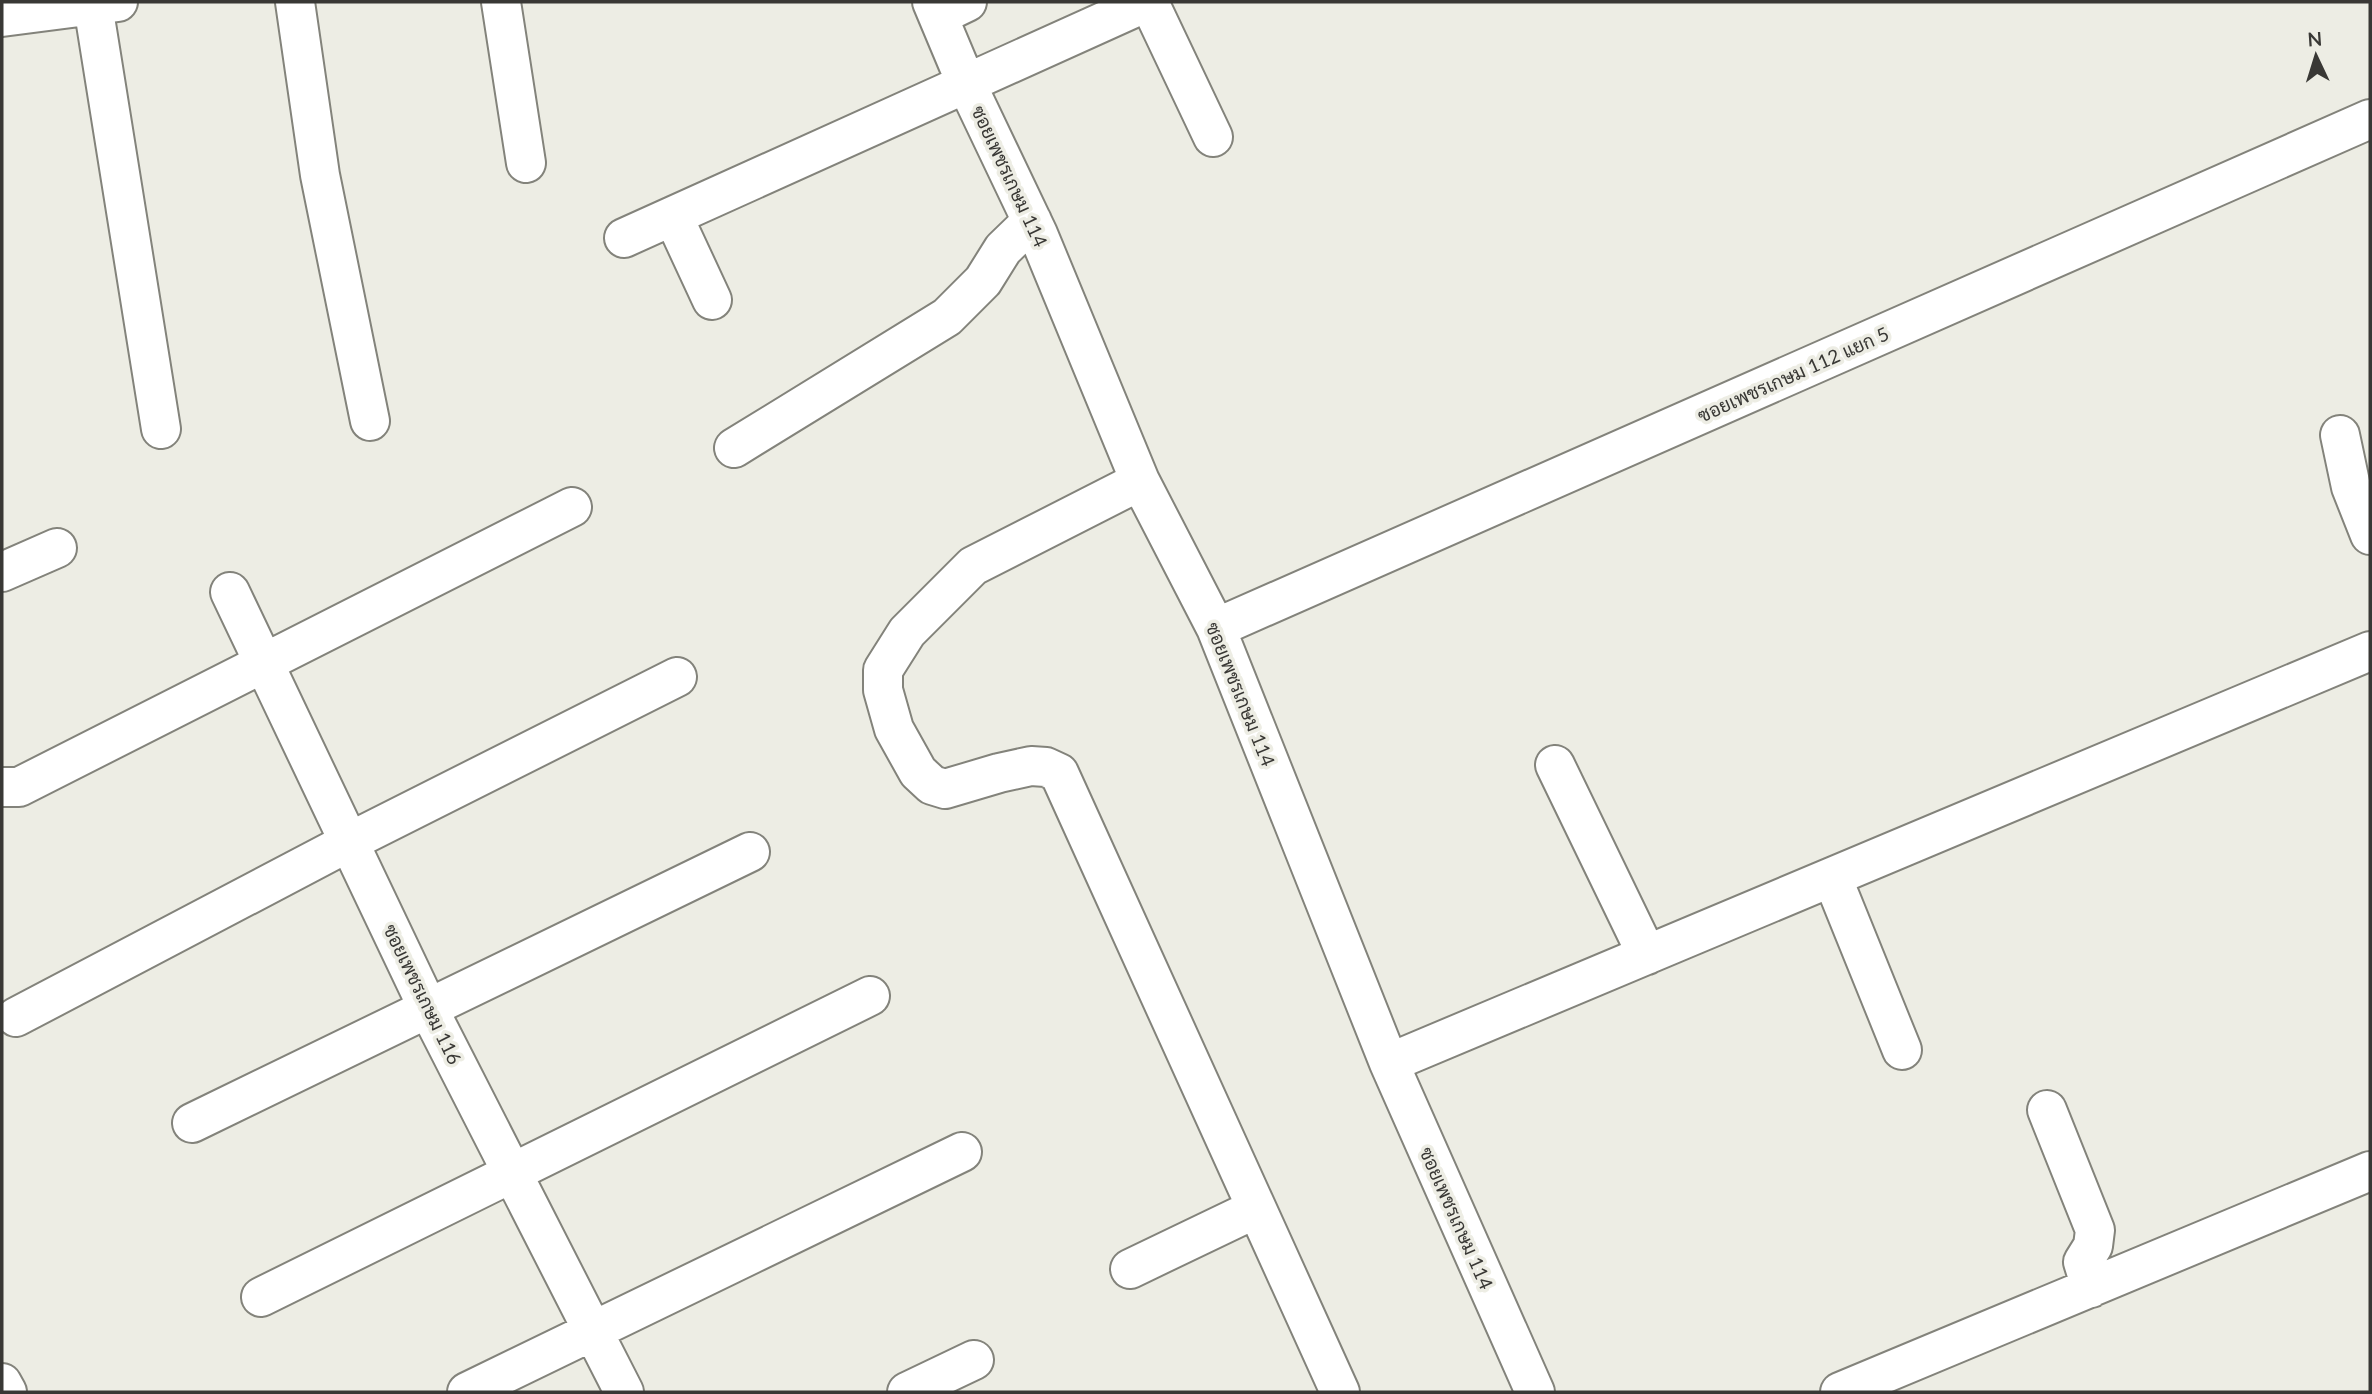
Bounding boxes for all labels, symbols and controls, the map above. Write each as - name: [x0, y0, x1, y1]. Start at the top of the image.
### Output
- north arrow: [2281, 21, 2351, 91]
- text: N: [2307, 27, 2323, 51]
- street label: ซอยเพชรเกษม 114: [967, 102, 1053, 250]
- street label: ซอยเพชรเกษม 112 แยก 5: [1694, 321, 1892, 427]
- street label: ซอยเพชรเกษม 114: [1202, 619, 1280, 769]
- street label: ซอยเพชรเกษม 116: [379, 920, 467, 1068]
- street label: ซอยเพชรเกษม 114: [1415, 1143, 1499, 1293]

